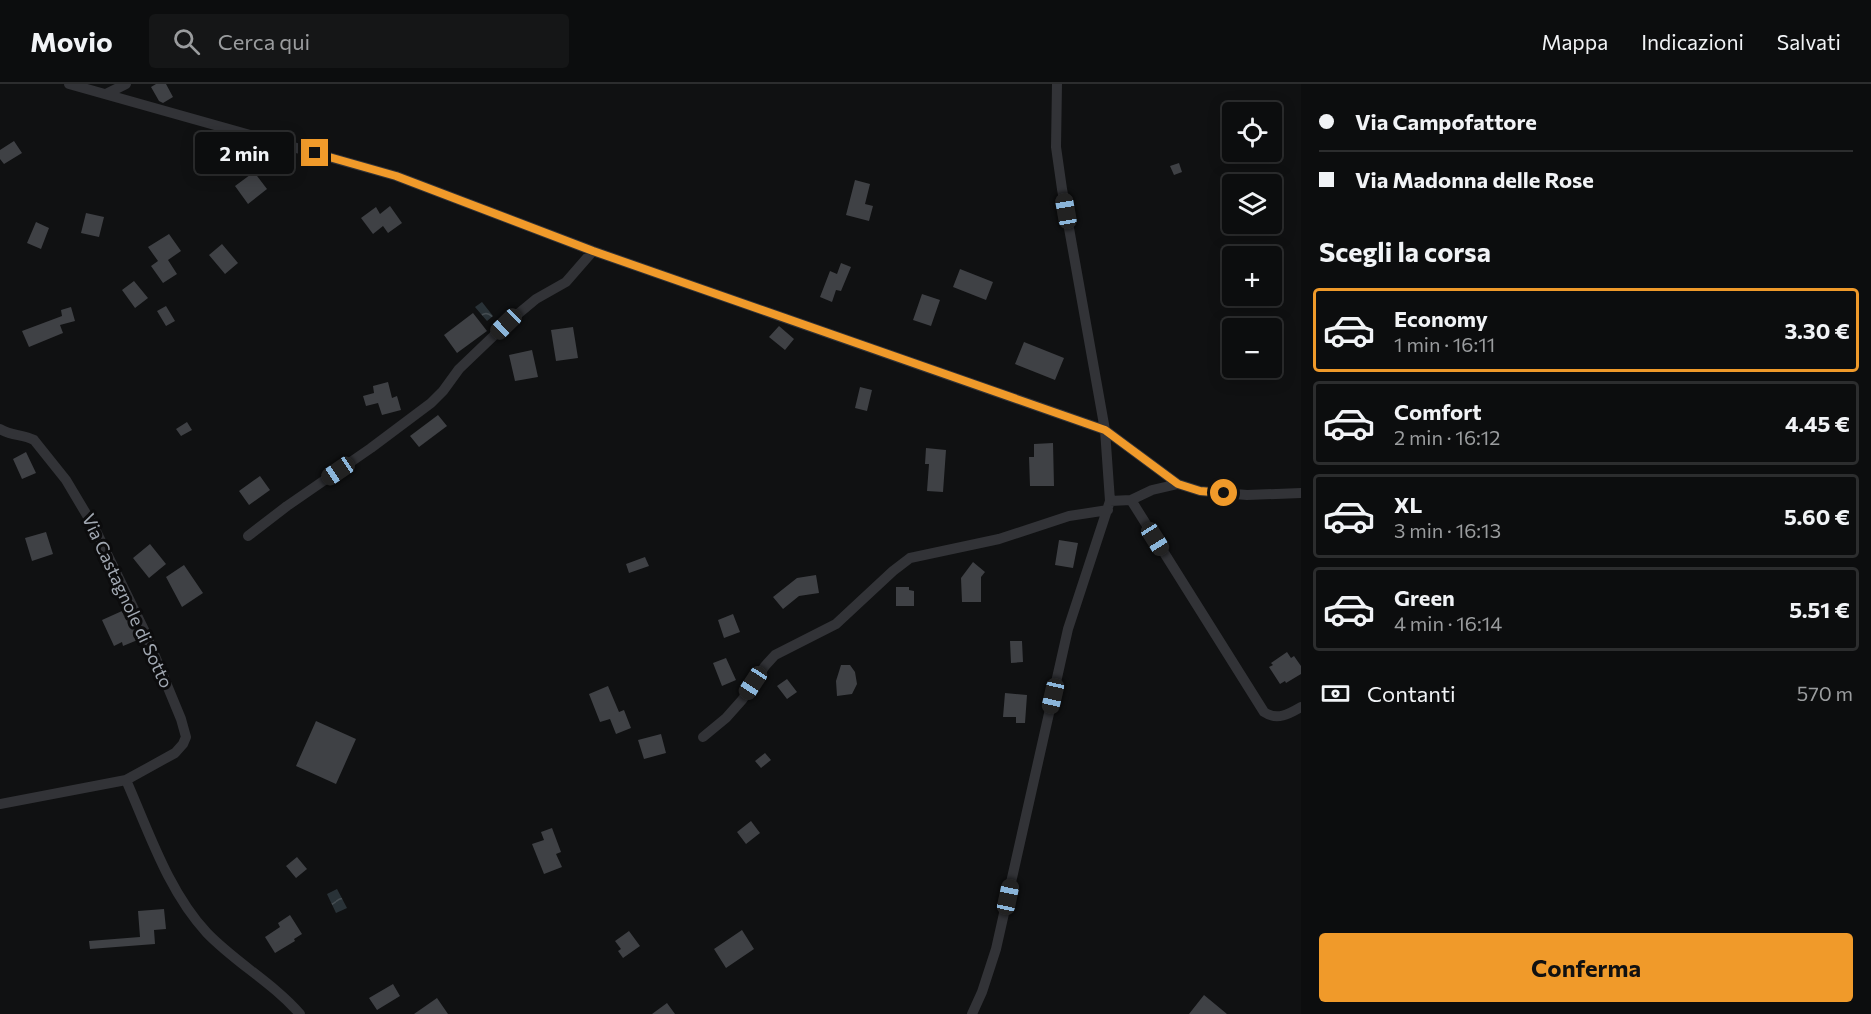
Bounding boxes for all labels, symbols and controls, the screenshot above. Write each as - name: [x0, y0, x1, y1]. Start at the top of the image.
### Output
- search box: [149, 14, 569, 68]
- text: Movio: [30, 24, 113, 58]
- icon: search: [170, 25, 203, 58]
- text: Cerca qui: [218, 28, 310, 55]
- text: Mappa: [1541, 29, 1608, 54]
- text: Indicazioni: [1641, 29, 1744, 54]
- text: Salvati: [1777, 29, 1841, 54]
- map controls: [1222, 102, 1282, 378]
- button: locate: [1222, 102, 1282, 162]
- text: Via Campofattore: [1355, 108, 1537, 135]
- callout: 2 min: [195, 132, 294, 174]
- route end: [301, 139, 328, 166]
- text: 2 min: [220, 141, 269, 165]
- text: Via Madonna delle Rose: [1355, 166, 1594, 193]
- button: layers: [1222, 174, 1282, 234]
- car: [1054, 192, 1078, 230]
- text: Scegli la corsa: [1319, 235, 1491, 268]
- button: +: [1222, 246, 1282, 306]
- icon: car: [1322, 303, 1376, 357]
- car: [487, 305, 525, 343]
- text: Economy: [1394, 305, 1488, 332]
- text: 3.30 €: [1785, 317, 1850, 344]
- button: −: [1222, 318, 1282, 378]
- text: 1 min · 16:11: [1394, 332, 1495, 356]
- icon: car: [1322, 396, 1376, 450]
- text: Comfort: [1394, 398, 1482, 425]
- text: 4.45 €: [1785, 410, 1850, 437]
- text: 2 min · 16:12: [1394, 425, 1500, 449]
- car: [318, 453, 358, 489]
- route start: [1210, 479, 1237, 506]
- icon: car: [1322, 489, 1376, 543]
- text: XL: [1394, 491, 1422, 518]
- text: 5.60 €: [1784, 503, 1850, 530]
- street label: Via Castagnole di Sotto: [78, 510, 178, 691]
- text: 3 min · 16:13: [1394, 518, 1501, 542]
- car: [1138, 519, 1172, 559]
- icon: car: [1322, 582, 1376, 636]
- text: Green: [1394, 584, 1455, 611]
- text: 5.51 €: [1789, 596, 1850, 623]
- text: 4 min · 16:14: [1394, 611, 1502, 635]
- car: [736, 663, 770, 703]
- car: [1040, 676, 1066, 716]
- icon: cash: [1319, 677, 1352, 710]
- text: Contanti: [1367, 680, 1456, 707]
- text: 570 m: [1797, 681, 1853, 705]
- car: [995, 878, 1021, 916]
- button: Conferma: [1319, 933, 1853, 1002]

